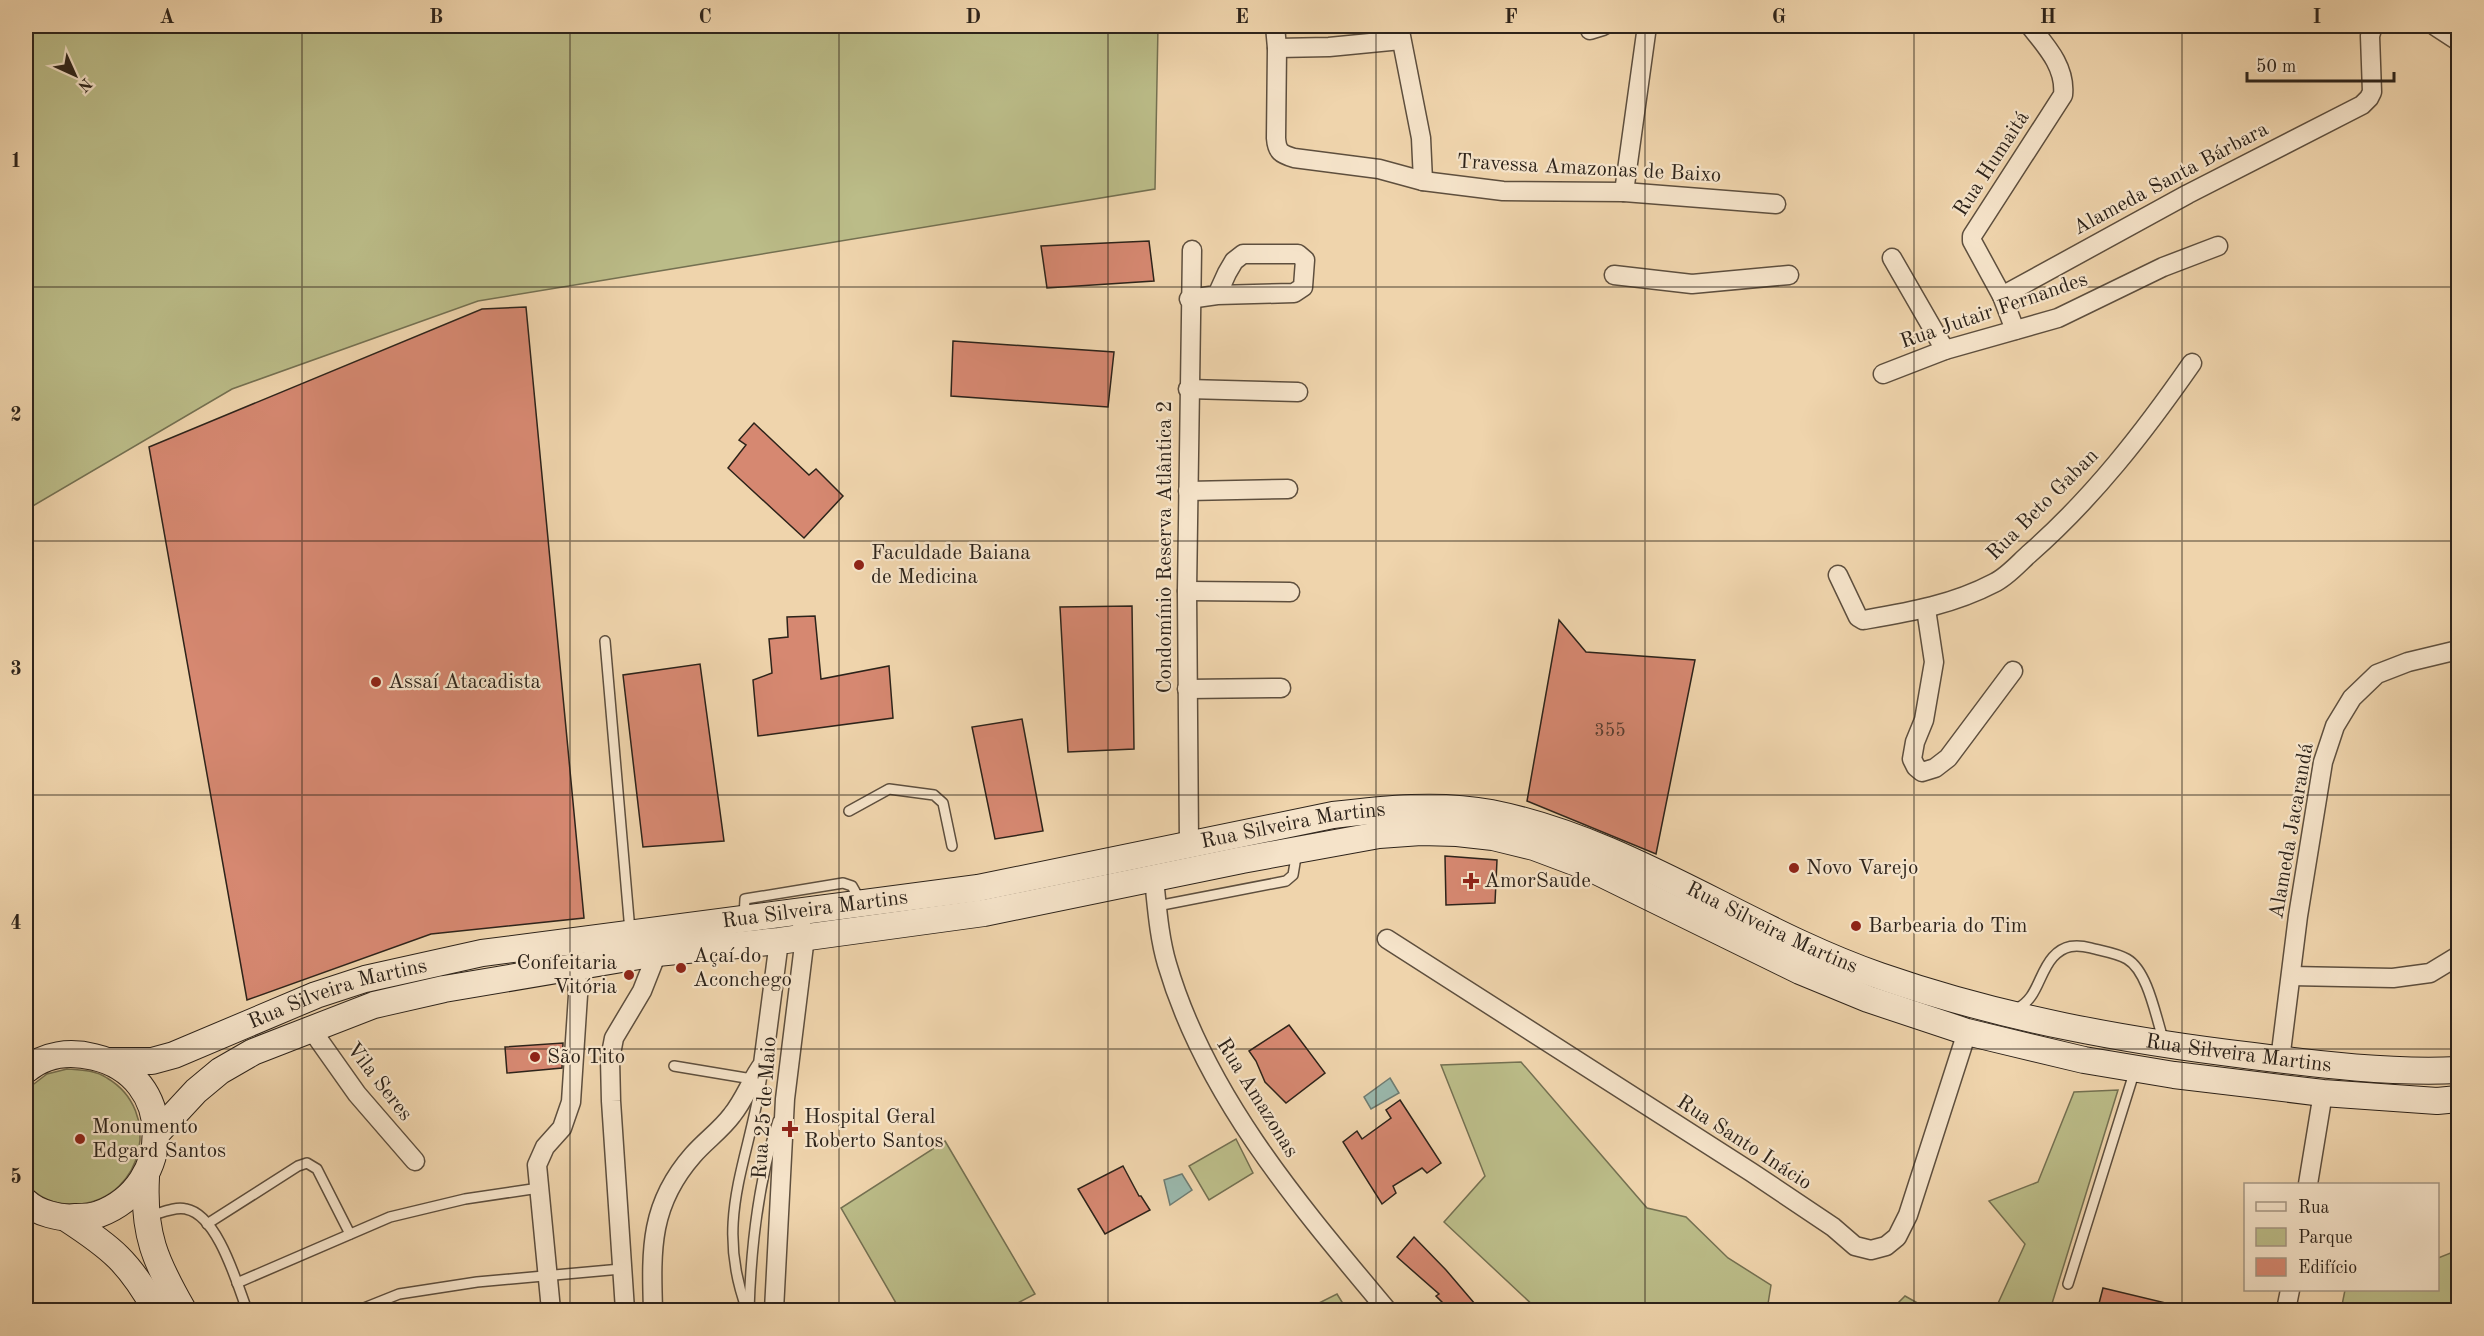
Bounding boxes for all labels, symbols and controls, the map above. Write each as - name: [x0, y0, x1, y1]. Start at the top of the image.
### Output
- text: A: [159, 8, 175, 28]
- text: B: [429, 8, 443, 28]
- text: C: [698, 8, 712, 28]
- text: D: [965, 8, 981, 28]
- text: E: [1235, 8, 1249, 28]
- text: F: [1504, 8, 1518, 28]
- text: G: [1772, 8, 1786, 28]
- text: H: [2040, 8, 2056, 28]
- text: I: [2313, 8, 2321, 28]
- north arrow: [45, 45, 105, 105]
- scale bar: [2247, 45, 2394, 83]
- text: 50 m: [2256, 58, 2296, 76]
- text: N: [74, 74, 94, 95]
- street label: Rua Humaitá: [1950, 108, 2034, 220]
- street label: Alameda Santa Bárbara: [2070, 119, 2272, 239]
- text: 1: [10, 152, 22, 172]
- street label: Travessa Amazonas de Baixo: [1456, 152, 1722, 186]
- street label: Rua Jutair Fernandes: [1898, 269, 2090, 353]
- street label: Condomínio Reserva Atlântica 2: [1155, 400, 1176, 694]
- text: 2: [10, 406, 22, 426]
- street label: Rua Beto Gaban: [1983, 445, 2103, 565]
- place label: Faculdade Baiana de Medicina: [871, 543, 1031, 588]
- marker: Faculdade Baiana de Medicina: [852, 558, 866, 572]
- text: 3: [10, 660, 22, 680]
- place label: Assaí Atacadista: [388, 672, 541, 693]
- marker: Assaí Atacadista: [369, 675, 383, 689]
- house number: 355: [1594, 722, 1626, 740]
- street label: Alameda Jacarandá: [2266, 741, 2318, 921]
- street label: Rua Silveira Martins: [1199, 799, 1386, 852]
- place label: Novo Varejo: [1806, 858, 1918, 879]
- marker: Novo Varejo: [1787, 861, 1801, 875]
- place label: AmorSaude: [1484, 871, 1591, 892]
- marker: AmorSaude: [1462, 872, 1480, 890]
- street label: Rua Silveira Martins: [1683, 878, 1861, 977]
- street label: Rua Silveira Martins: [721, 887, 909, 932]
- text: 4: [10, 914, 22, 934]
- place label: Barbearia do Tim: [1868, 916, 2027, 937]
- marker: Barbearia do Tim: [1849, 919, 1863, 933]
- place label: Açaí do Aconchego: [693, 946, 792, 991]
- place label: Confeitaria Vitória: [517, 953, 617, 998]
- street label: Rua Silveira Martins: [245, 955, 429, 1033]
- marker: Açaí do Aconchego: [674, 961, 688, 975]
- marker: Confeitaria Vitória: [622, 968, 636, 982]
- street label: Rua Silveira Martins: [2144, 1031, 2332, 1076]
- street label: Rua Amazonas: [1212, 1035, 1302, 1161]
- street label: Rua 25 de Maio: [750, 1036, 780, 1180]
- street label: Vila Seres: [342, 1039, 416, 1125]
- place label: São Tito: [547, 1047, 625, 1068]
- marker: São Tito: [528, 1050, 542, 1064]
- street label: Rua Santo Inácio: [1673, 1092, 1815, 1194]
- place label: Hospital Geral Roberto Santos: [804, 1107, 944, 1152]
- place label: Monumento Edgard Santos: [92, 1117, 226, 1162]
- marker: Hospital Geral Roberto Santos: [781, 1120, 799, 1138]
- marker: Monumento Edgard Santos: [73, 1132, 87, 1146]
- text: 5: [10, 1167, 22, 1188]
- legend: [2244, 1183, 2439, 1291]
- text: Rua: [2298, 1199, 2329, 1217]
- text: Parque: [2298, 1229, 2353, 1247]
- text: Edifício: [2298, 1259, 2357, 1277]

